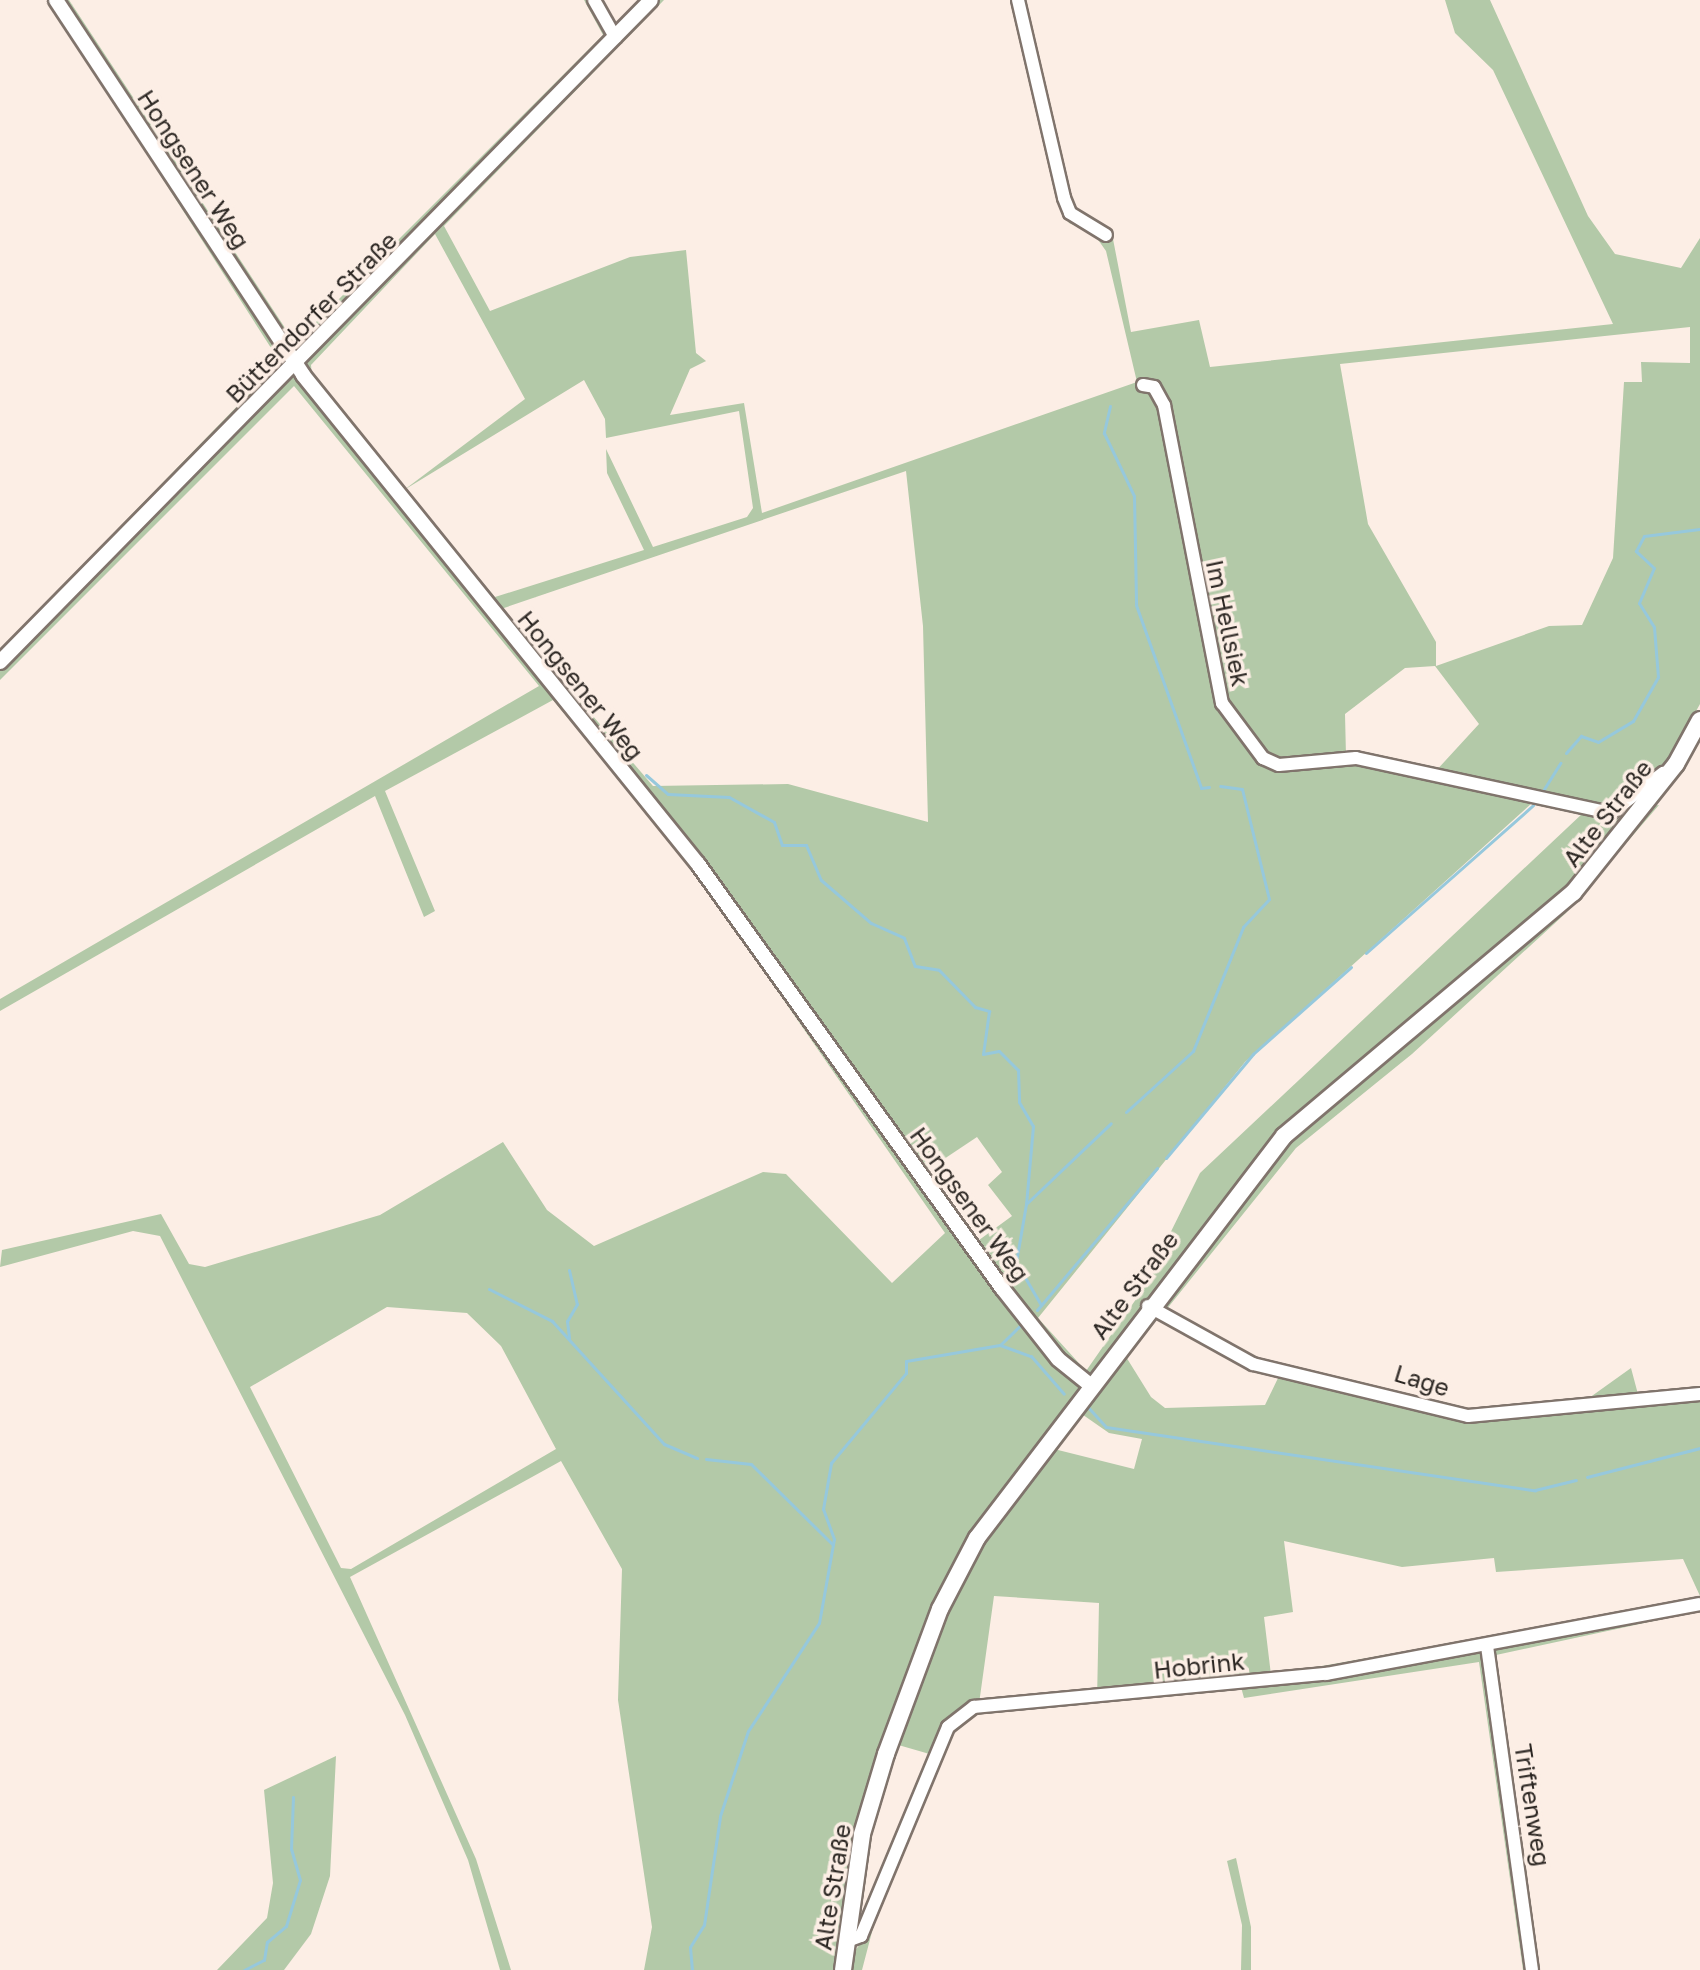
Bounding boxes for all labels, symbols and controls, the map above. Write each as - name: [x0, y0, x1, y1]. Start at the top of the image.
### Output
- street label: Hongsener Weg: [132, 84, 256, 254]
- street label: Büttendorfer Straße: [219, 225, 403, 409]
- street label: Im Hellsiek: [1201, 557, 1255, 689]
- street label: Hongsener Weg: [512, 605, 650, 765]
- street label: Alte Straße: [1556, 754, 1658, 872]
- street label: Hongsener Weg: [904, 1121, 1036, 1287]
- street label: Alte Straße: [1084, 1225, 1184, 1345]
- street label: Lage: [1391, 1358, 1453, 1402]
- street label: Hobrink: [1152, 1646, 1246, 1684]
- street label: Triftenweg: [1509, 1742, 1557, 1868]
- street label: Alte Straße: [808, 1822, 856, 1952]

